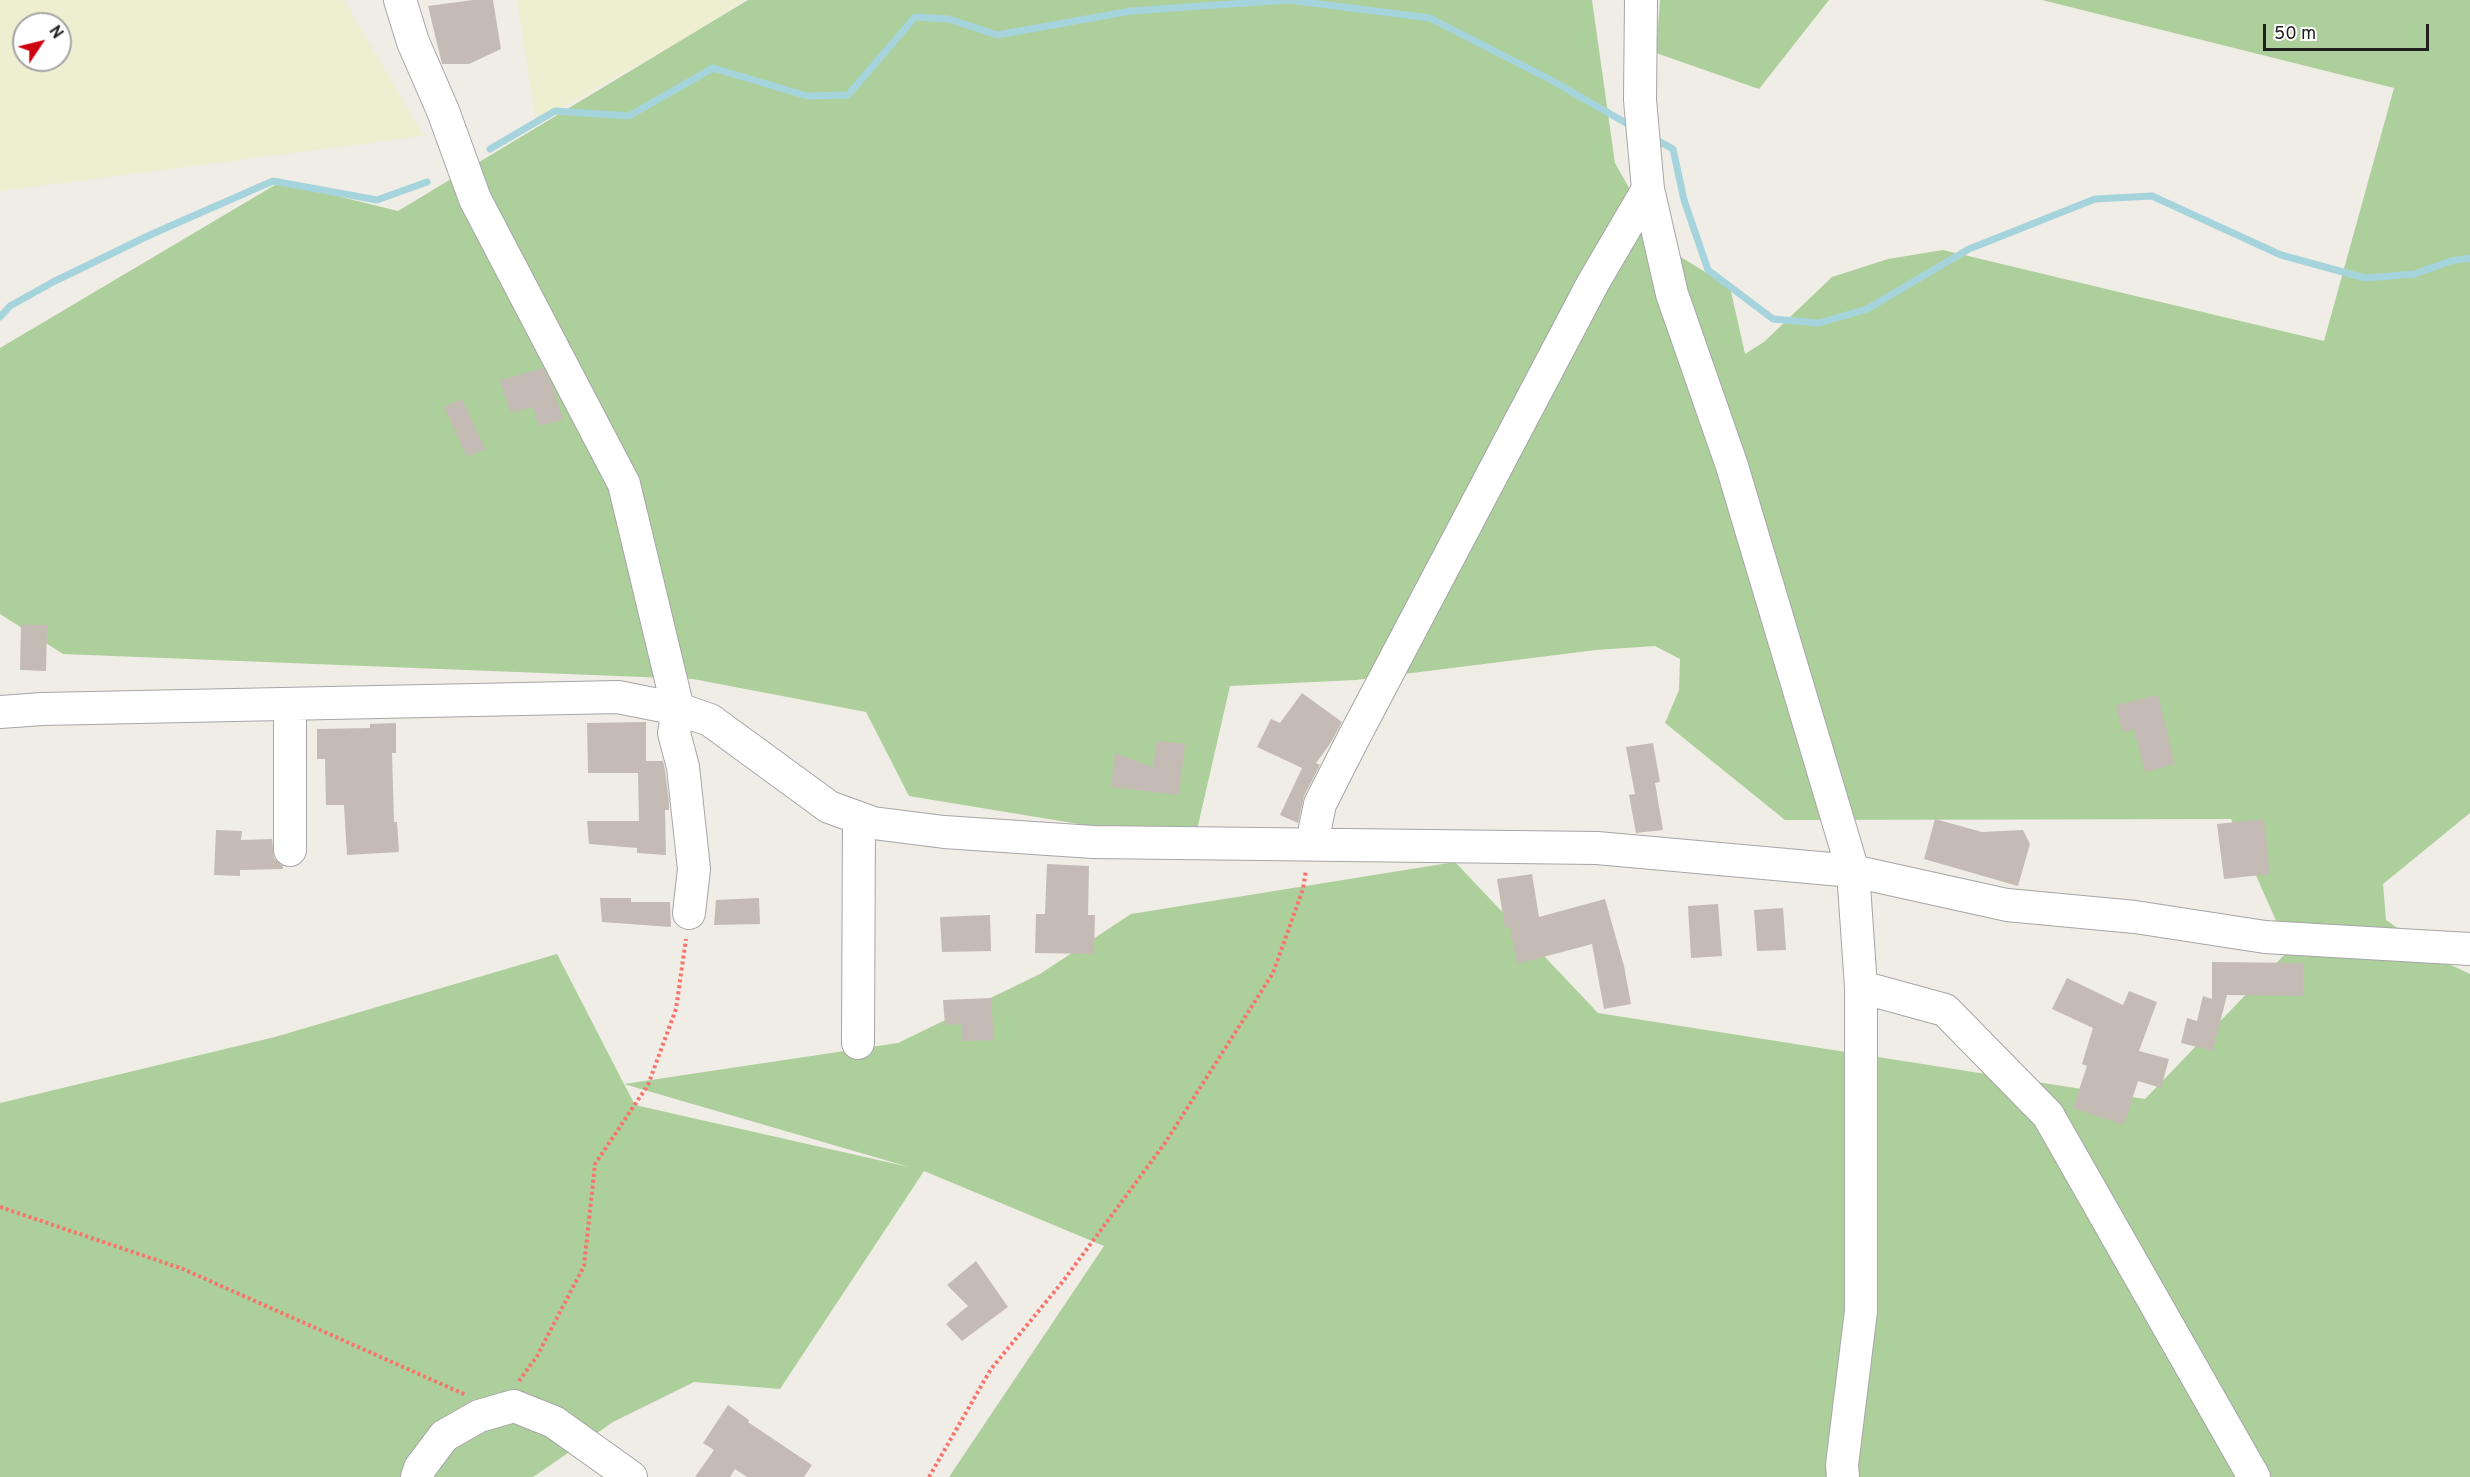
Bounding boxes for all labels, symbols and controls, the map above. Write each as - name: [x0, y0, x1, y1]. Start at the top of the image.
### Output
- north arrow: [12, 12, 72, 72]
- scale bar: [2266, 12, 2432, 50]
- text: N: [44, 22, 67, 43]
- text: 50 m: [2274, 23, 2316, 46]

